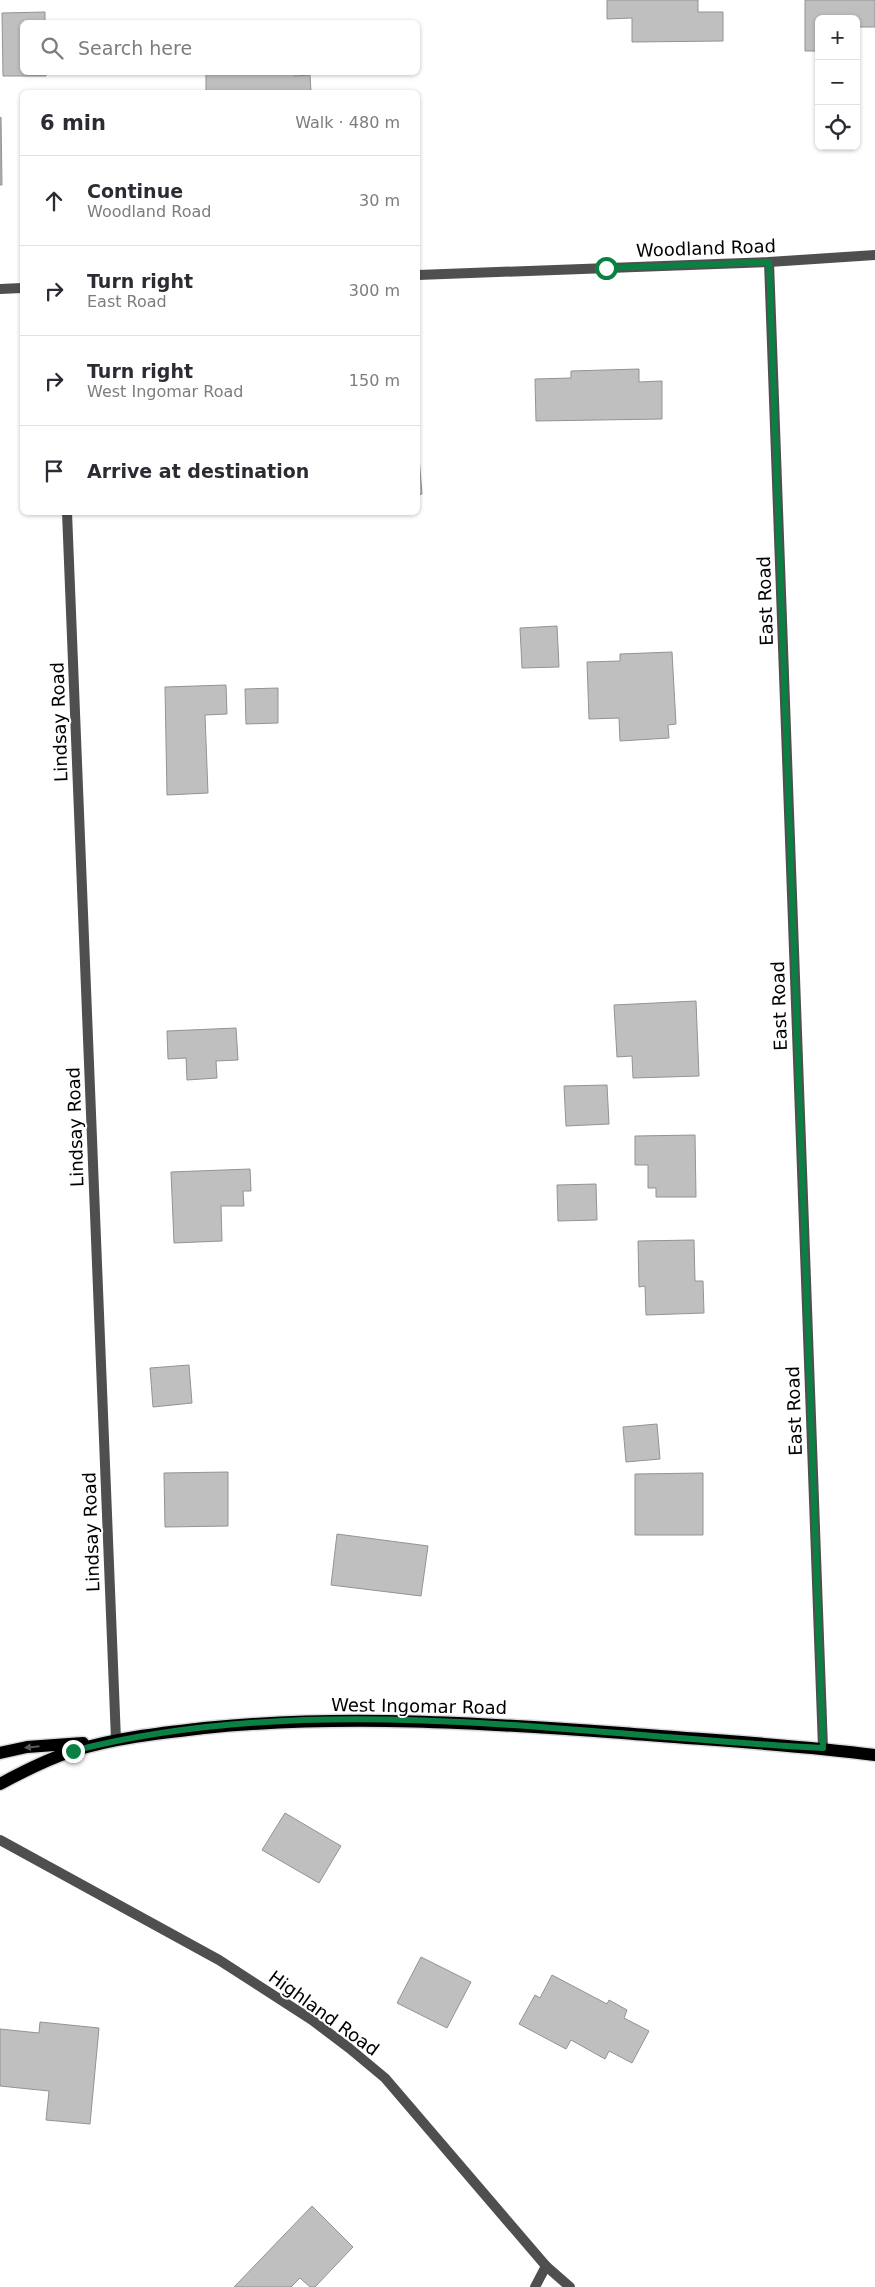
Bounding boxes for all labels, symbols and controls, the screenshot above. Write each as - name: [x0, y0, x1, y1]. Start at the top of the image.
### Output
- map controls: [815, 15, 860, 150]
- button: +: [815, 15, 860, 60]
- search box: [20, 20, 420, 75]
- icon: search: [38, 34, 66, 62]
- text: Search here: [78, 37, 192, 59]
- button: −: [815, 60, 860, 105]
- button: locate: [815, 105, 860, 150]
- text: 6 min: [40, 111, 106, 135]
- text: Walk · 480 m: [295, 113, 400, 132]
- text: Continue: [87, 180, 183, 202]
- icon: ahead: [40, 187, 68, 215]
- text: 30 m: [359, 191, 400, 210]
- text: Woodland Road: [87, 202, 211, 221]
- street label: Woodland Road: [636, 235, 776, 261]
- route start: [595, 257, 618, 280]
- text: Turn right: [87, 270, 193, 292]
- icon: right: [40, 277, 68, 305]
- text: 300 m: [349, 281, 400, 300]
- text: East Road: [87, 292, 167, 311]
- text: Turn right: [87, 360, 193, 382]
- icon: right: [40, 367, 68, 395]
- text: 150 m: [349, 371, 400, 390]
- text: West Ingomar Road: [87, 382, 243, 401]
- icon: arrive: [40, 457, 68, 485]
- text: Arrive at destination: [87, 460, 309, 482]
- street label: East Road: [753, 556, 777, 646]
- street label: Lindsay Road: [46, 662, 72, 782]
- street label: East Road: [767, 961, 791, 1051]
- street label: Lindsay Road: [62, 1067, 88, 1187]
- street label: East Road: [782, 1366, 806, 1456]
- street label: Lindsay Road: [78, 1472, 104, 1592]
- street label: West Ingomar Road: [331, 1694, 507, 1718]
- route end: [62, 1740, 85, 1763]
- one-way arrow: [24, 1743, 40, 1751]
- street label: Highland Road: [265, 1966, 383, 2060]

